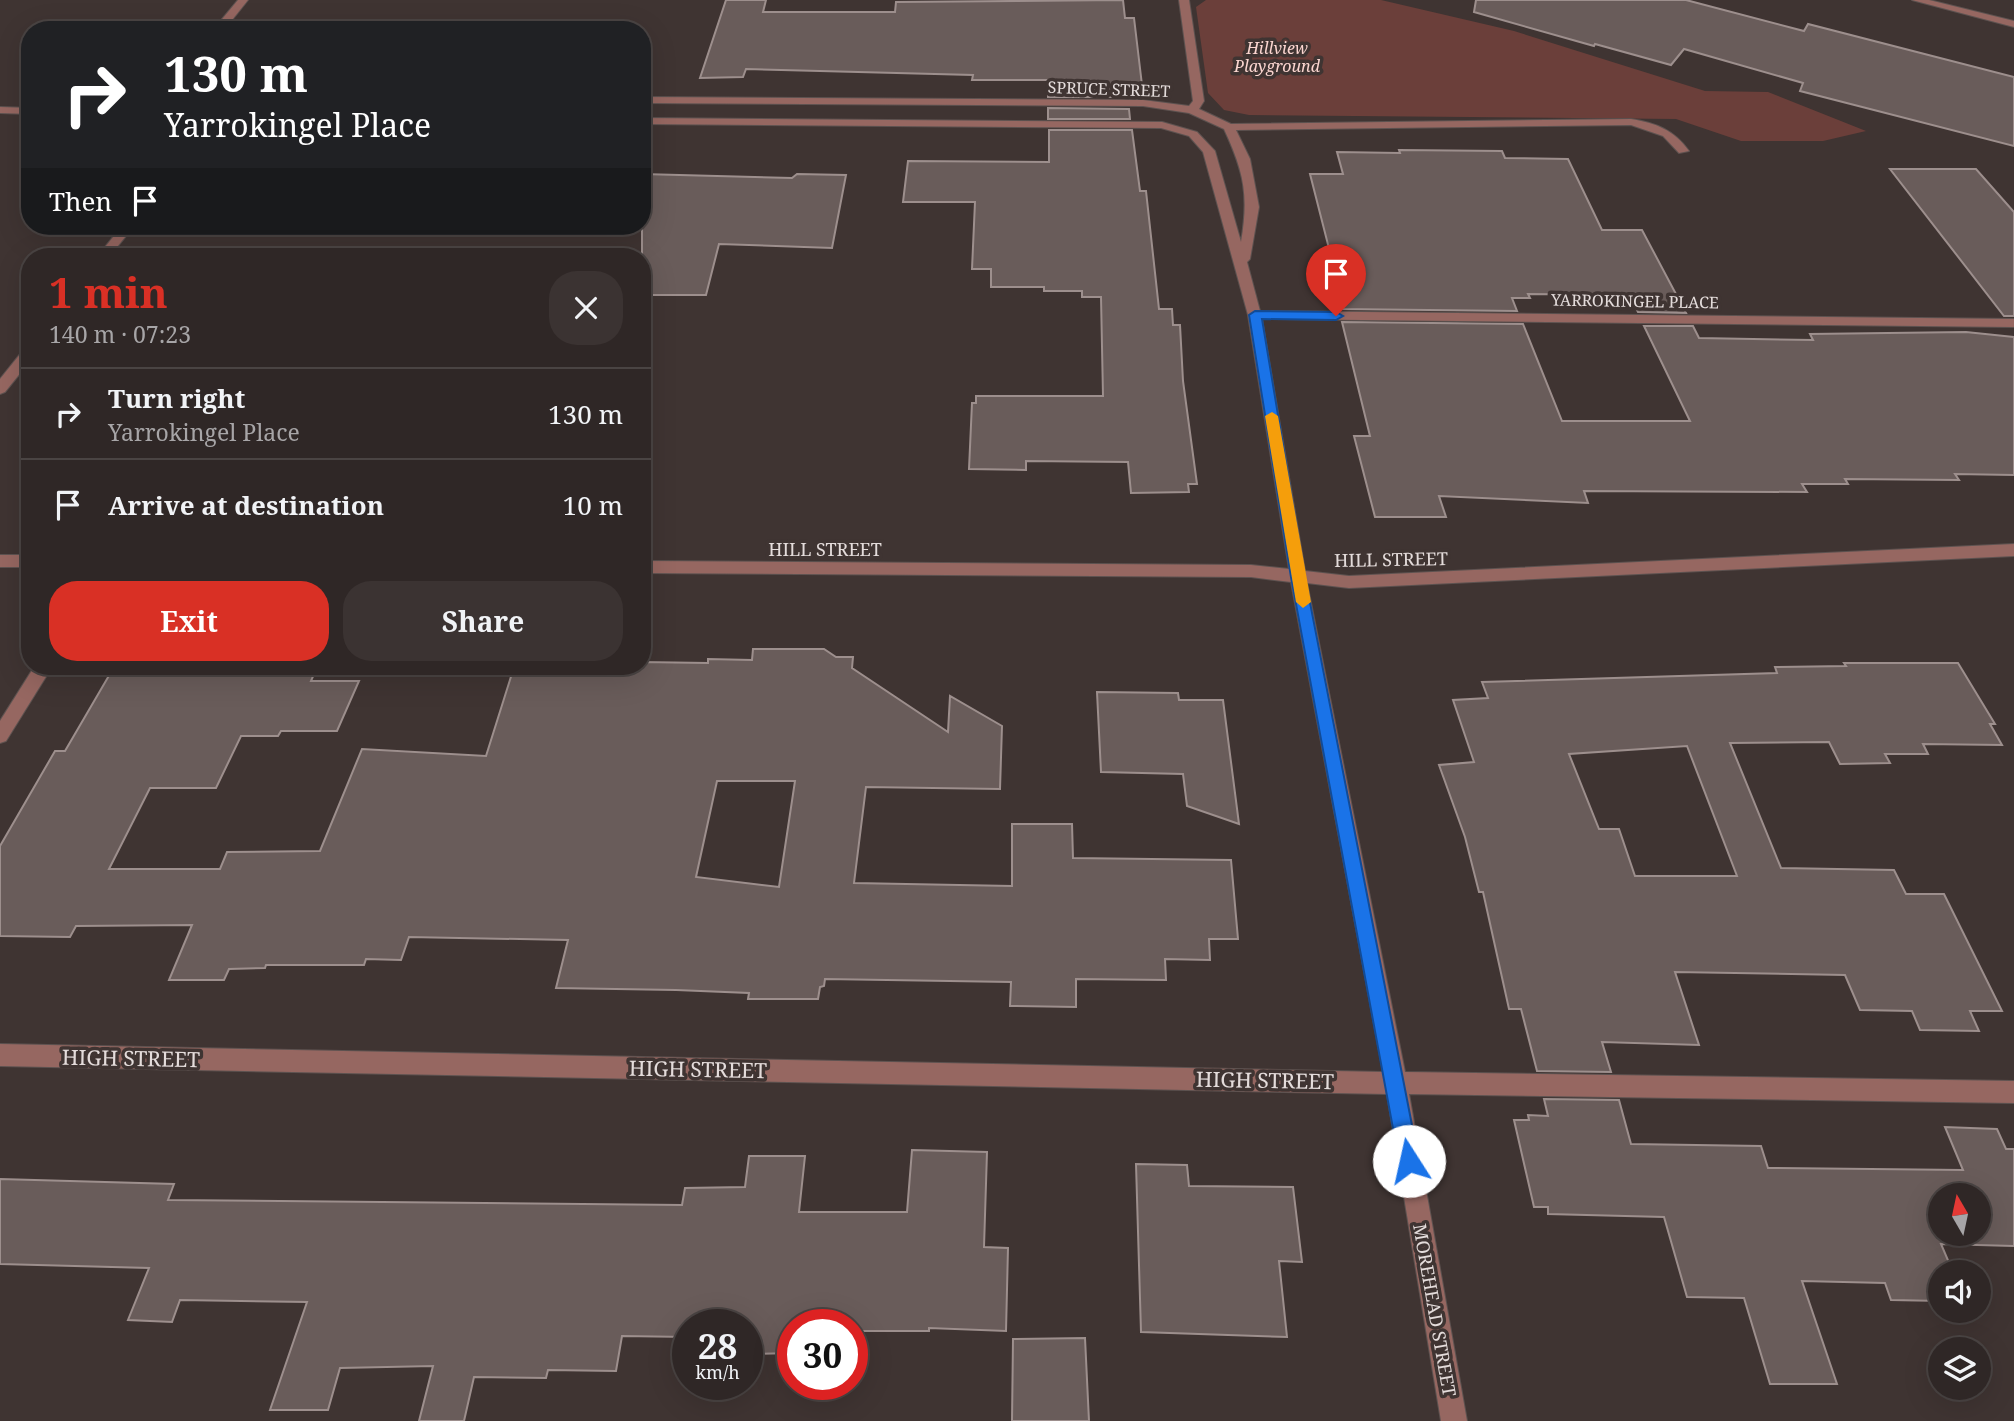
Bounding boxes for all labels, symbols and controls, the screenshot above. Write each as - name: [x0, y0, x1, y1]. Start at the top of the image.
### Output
- park label: Hillview Playground: [1233, 37, 1321, 77]
- text: 130 m: [164, 40, 308, 106]
- icon: right: [49, 49, 140, 140]
- street label: SPRUCE STREET: [1047, 76, 1171, 102]
- text: Yarrokingel Place: [164, 103, 431, 146]
- icon: arrive: [126, 182, 164, 220]
- text: Then: [49, 183, 112, 219]
- pin: [1306, 244, 1366, 316]
- icon: arrive: [1317, 255, 1355, 293]
- text: 1 min: [49, 263, 168, 320]
- button: close: [549, 271, 623, 345]
- street label: YARROKINGEL PLACE: [1550, 289, 1719, 313]
- text: 140 m · 07:23: [49, 318, 191, 350]
- text: Turn right: [108, 380, 245, 416]
- icon: right: [49, 395, 87, 433]
- text: 130 m: [548, 396, 623, 432]
- text: Yarrokingel Place: [108, 416, 300, 448]
- icon: arrive: [49, 486, 87, 524]
- text: Arrive at destination: [108, 487, 384, 523]
- text: 10 m: [563, 487, 623, 523]
- street label: HILL STREET: [768, 537, 882, 561]
- street label: HILL STREET: [1334, 546, 1448, 572]
- button: Exit: [49, 581, 329, 661]
- button: Share: [343, 581, 623, 661]
- street label: HIGH STREET: [62, 1043, 200, 1073]
- street label: HIGH STREET: [629, 1054, 767, 1084]
- street label: HIGH STREET: [1196, 1065, 1334, 1095]
- position arrow: [1372, 1124, 1446, 1198]
- north arrow: [1928, 1183, 1992, 1246]
- map controls: [1928, 1183, 1991, 1400]
- street label: MOREHEAD STREET: [1408, 1222, 1462, 1398]
- button: sound: [1928, 1260, 1991, 1323]
- speed limit sign: 30: [777, 1309, 868, 1400]
- text: 28: [698, 1322, 737, 1369]
- button: layers: [1928, 1337, 1991, 1400]
- text: km/h: [695, 1360, 740, 1384]

